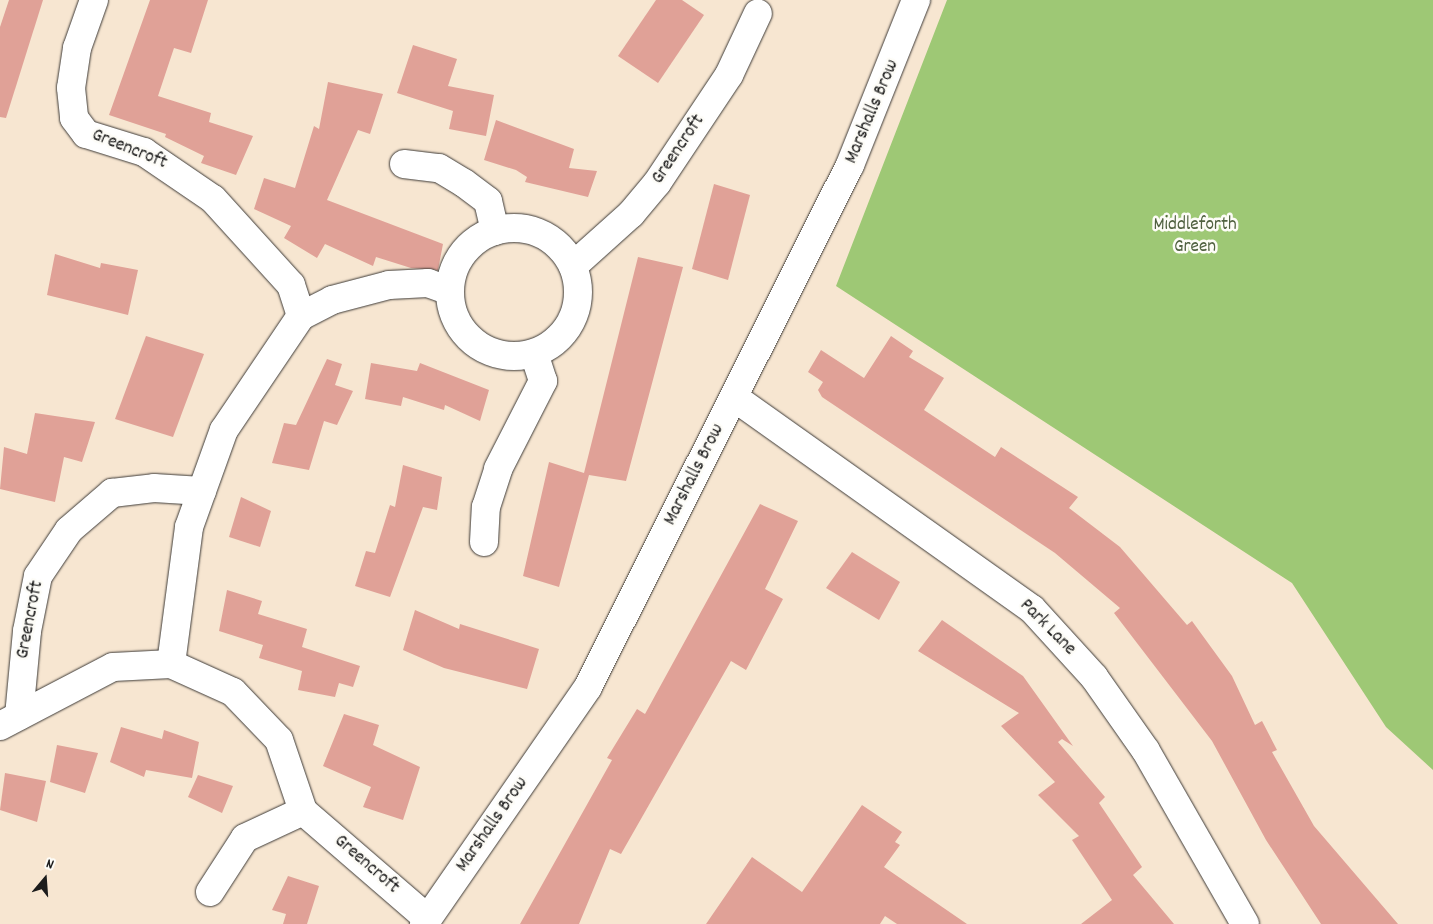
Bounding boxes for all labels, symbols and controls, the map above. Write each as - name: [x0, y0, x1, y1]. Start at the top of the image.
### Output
- street label: Marshalls Brow: [841, 57, 905, 167]
- street label: Greencroft: [647, 111, 711, 189]
- street label: Greencroft: [88, 125, 170, 175]
- park label: Middleforth Green: [1153, 215, 1237, 259]
- street label: Marshalls Brow: [660, 420, 730, 530]
- street label: Greencroft: [12, 579, 50, 661]
- street label: Park Lane: [1014, 595, 1080, 661]
- street label: Marshalls Brow: [452, 773, 534, 877]
- street label: Greencroft: [329, 830, 403, 900]
- north arrow: [20, 854, 70, 904]
- text: N: [43, 854, 56, 875]

